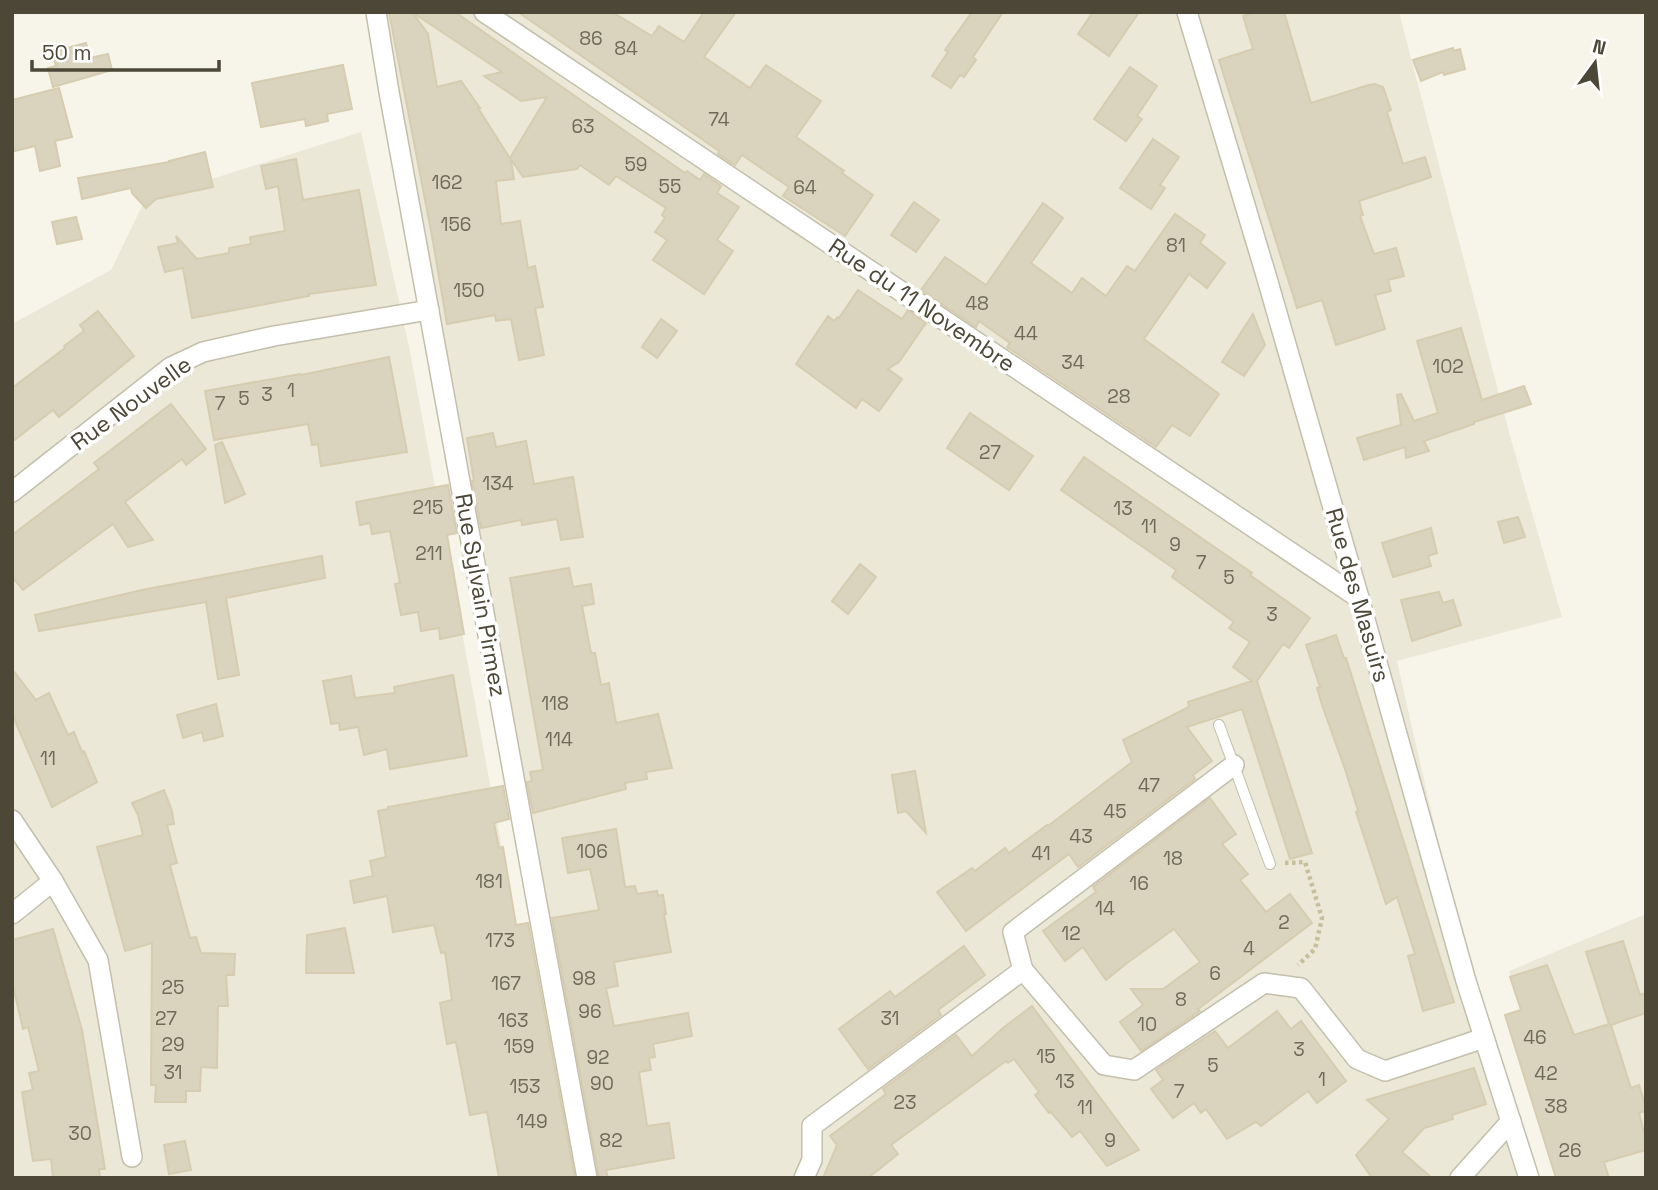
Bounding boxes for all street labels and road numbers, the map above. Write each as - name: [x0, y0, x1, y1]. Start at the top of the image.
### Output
- street label: Rue du 11 Novembre: [823, 231, 1021, 379]
- street label: Rue Nouvelle: [65, 349, 197, 457]
- street label: Rue Sylvain Pirmez: [448, 491, 514, 699]
- street label: Rue des Masuirs: [1319, 504, 1397, 686]

